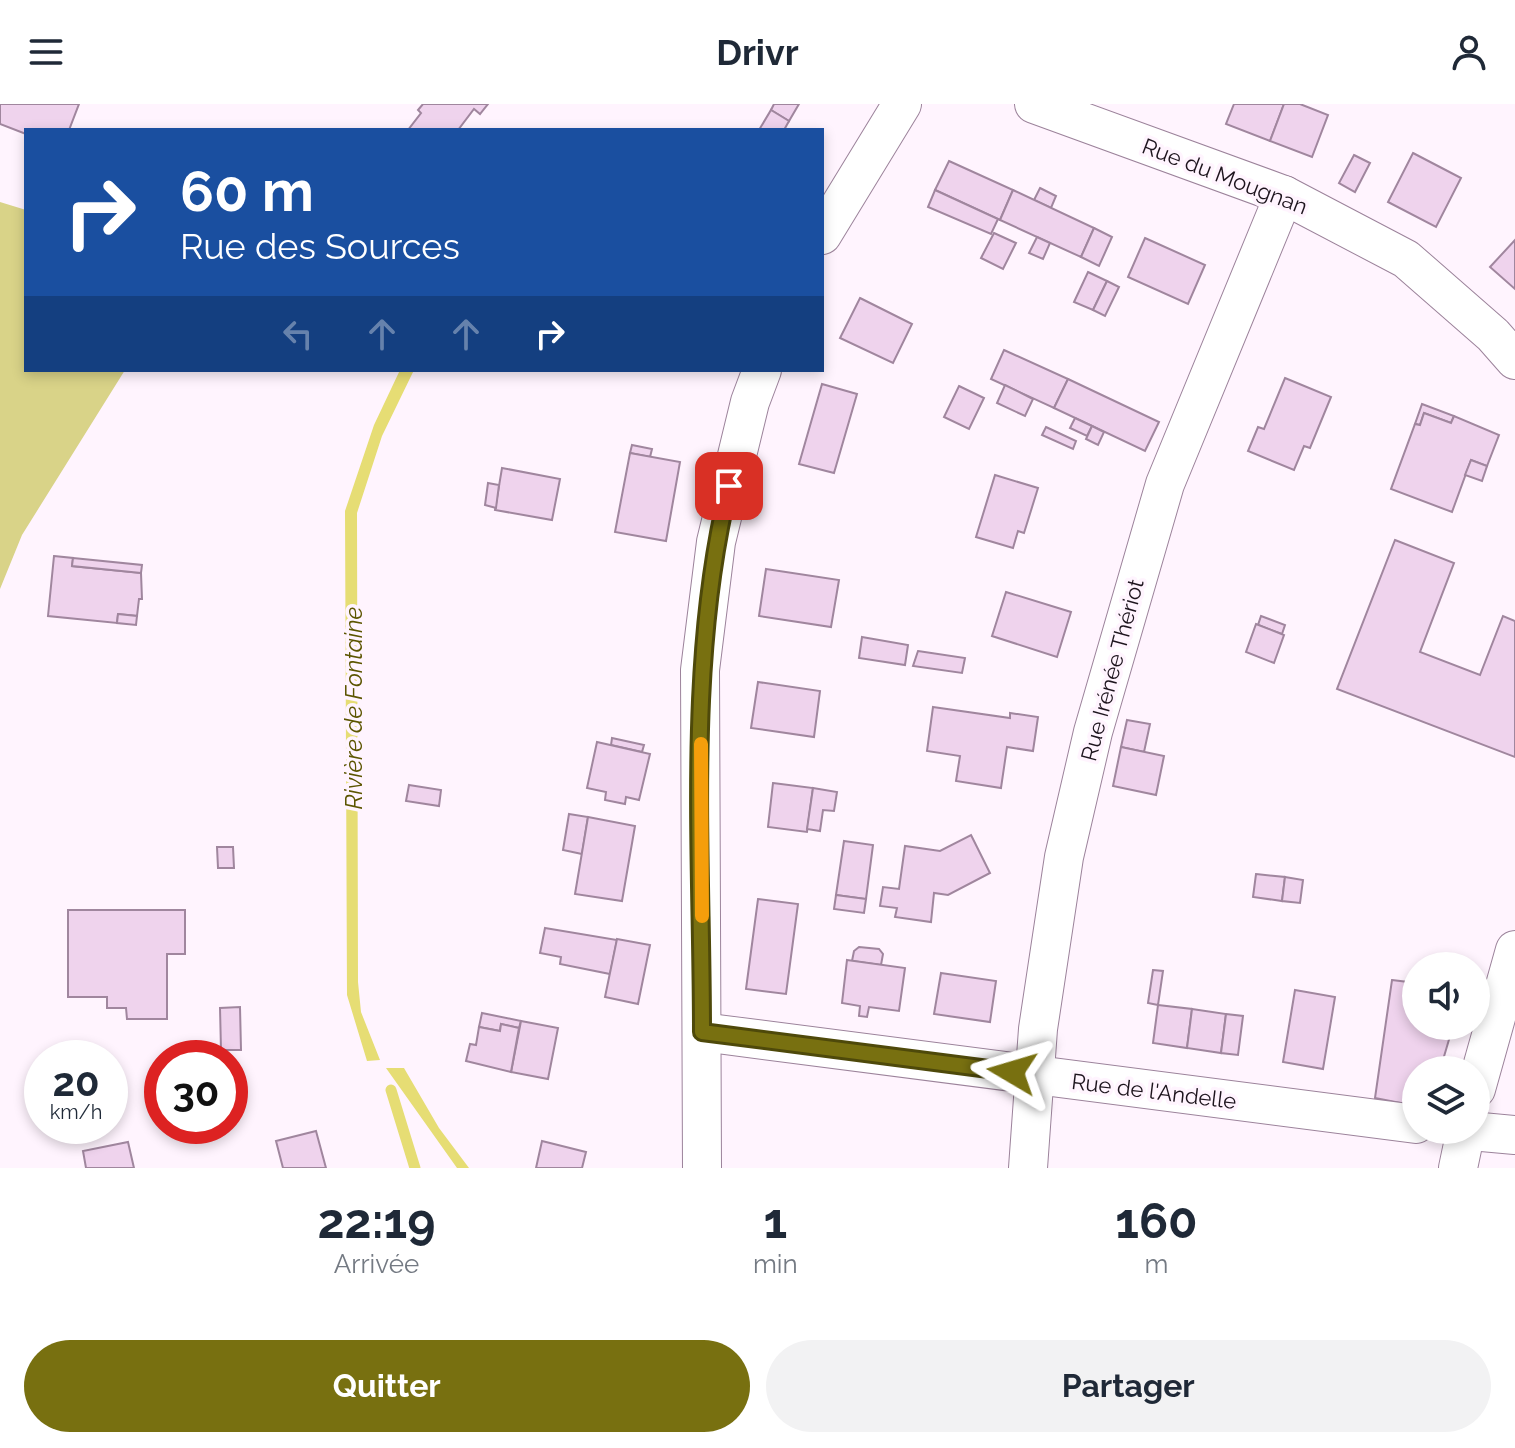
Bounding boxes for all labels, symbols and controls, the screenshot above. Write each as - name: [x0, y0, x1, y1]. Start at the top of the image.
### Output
- icon: menu: [24, 30, 68, 74]
- icon: person: [1447, 30, 1491, 74]
- text: Drivr: [716, 31, 799, 73]
- street label: Rue du Mougnan: [1139, 133, 1311, 219]
- text: 60 m: [180, 158, 314, 224]
- icon: right: [48, 160, 152, 264]
- text: Rue des Sources: [180, 225, 460, 267]
- icon: left: [276, 312, 320, 356]
- icon: ahead: [360, 312, 404, 356]
- icon: ahead: [444, 312, 488, 356]
- icon: right: [528, 312, 572, 356]
- pin: [695, 452, 763, 520]
- icon: arrive: [707, 464, 751, 508]
- street label: Rue Irénée Thériot: [1075, 576, 1149, 764]
- water label: Rivière de Fontaine: [339, 606, 368, 809]
- map controls: [1402, 952, 1490, 1144]
- button: sound: [1402, 952, 1490, 1040]
- position arrow: [970, 1030, 1054, 1114]
- speed limit sign: 30: [144, 1040, 248, 1144]
- button: layers: [1402, 1056, 1490, 1144]
- text: 20: [52, 1058, 100, 1105]
- street label: Rue de l'Andelle: [1070, 1068, 1238, 1114]
- text: km/h: [50, 1100, 102, 1124]
- text: 22:19: [317, 1193, 435, 1249]
- text: 1: [763, 1193, 787, 1249]
- text: 160: [1115, 1193, 1198, 1249]
- text: Arrivée: [334, 1249, 419, 1279]
- text: min: [753, 1249, 798, 1279]
- text: m: [1144, 1249, 1168, 1279]
- button: Quitter: [24, 1340, 750, 1432]
- button: Partager: [766, 1340, 1491, 1432]

